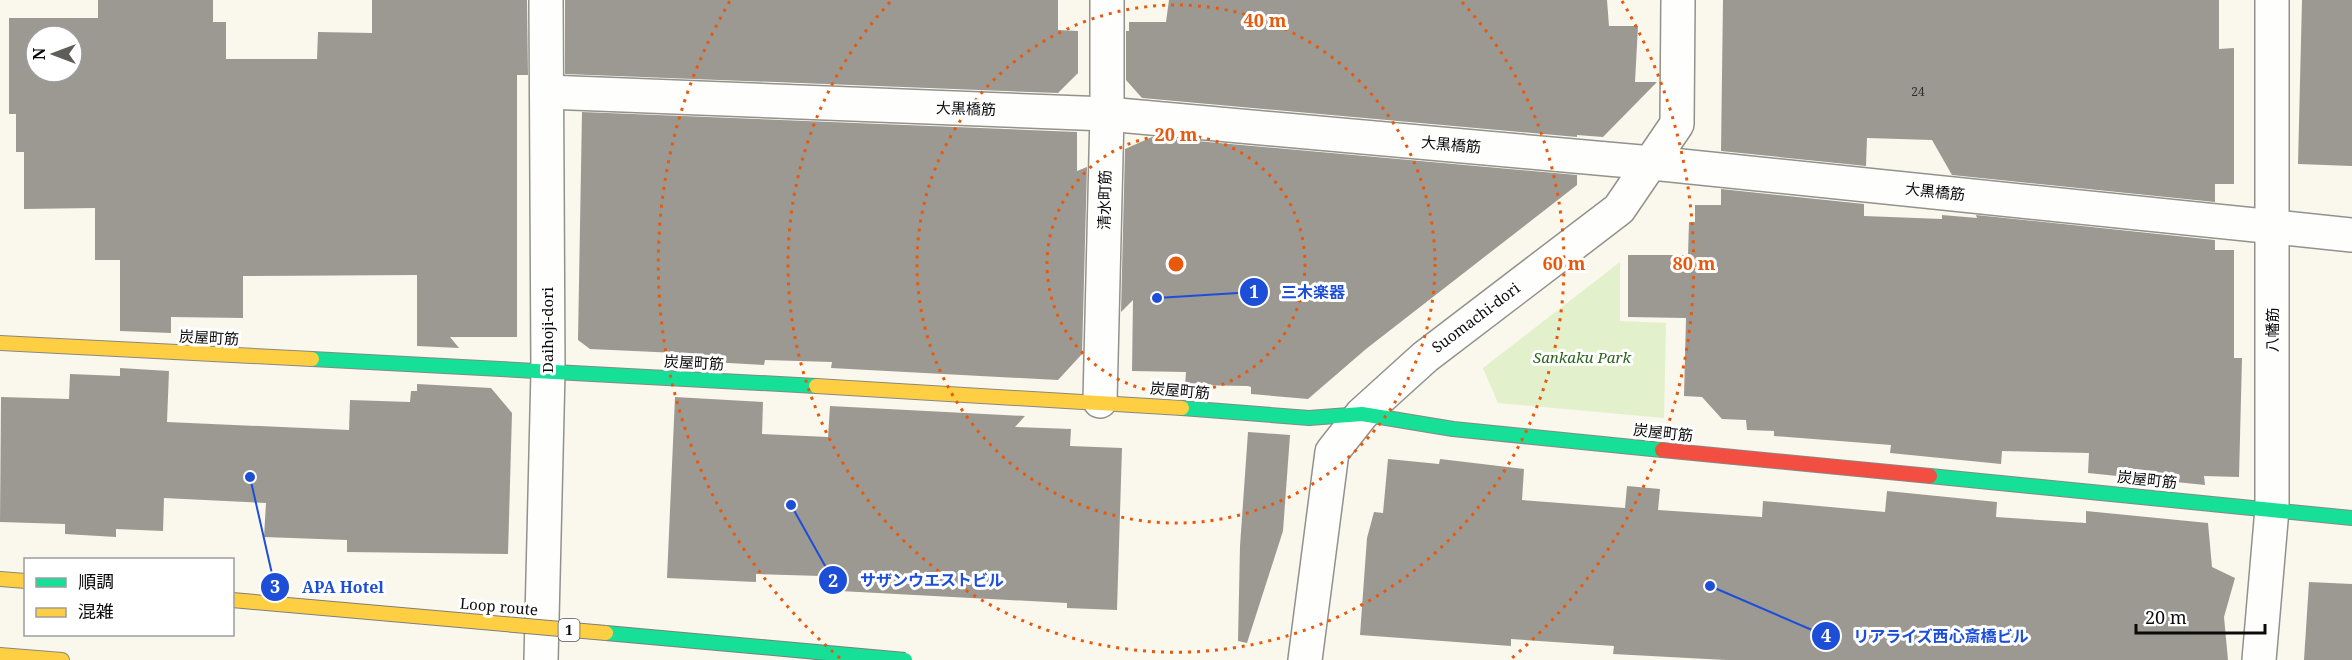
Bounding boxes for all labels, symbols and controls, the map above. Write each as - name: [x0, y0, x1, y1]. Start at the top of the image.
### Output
- text: 40 m: [1244, 8, 1287, 32]
- north arrow: [24, 24, 84, 84]
- text: N: [28, 47, 50, 60]
- house number: 24: [1911, 83, 1925, 100]
- street label: 大黒橋筋: [936, 97, 996, 119]
- text: 20 m: [1155, 122, 1198, 146]
- street label: 大黒橋筋: [1420, 131, 1482, 157]
- street label: 清水町筋: [1093, 170, 1115, 230]
- street label: 大黒橋筋: [1904, 178, 1966, 204]
- text: 60 m: [1543, 251, 1586, 275]
- text: 80 m: [1673, 251, 1716, 275]
- centre of rings: [1166, 254, 1186, 274]
- callout: 三木楽器: [1239, 275, 1357, 309]
- street label: Suomachi-dori: [1427, 277, 1524, 357]
- text: 1: [1249, 279, 1259, 303]
- text: 三木楽器: [1281, 281, 1346, 303]
- street label: Daihoji-dori: [537, 287, 557, 373]
- street label: 八幡筋: [2262, 307, 2282, 353]
- street label: 炭屋町筋: [179, 325, 240, 349]
- park label: Sankaku Park: [1533, 347, 1631, 367]
- street label: 炭屋町筋: [664, 350, 725, 374]
- street label: 炭屋町筋: [1149, 377, 1211, 403]
- street label: 炭屋町筋: [1632, 419, 1694, 445]
- street label: 炭屋町筋: [2116, 466, 2178, 492]
- legend: [24, 558, 234, 636]
- callout: サザンウエストビル: [818, 563, 1016, 597]
- text: 2: [828, 568, 838, 592]
- text: 順調: [78, 569, 114, 593]
- text: サザンウエストビル: [860, 569, 1004, 591]
- callout: APA Hotel: [260, 570, 395, 604]
- text: 3: [270, 574, 280, 598]
- text: APA Hotel: [302, 576, 384, 598]
- street label: Loop route: [459, 593, 539, 619]
- scale bar: [2136, 597, 2265, 635]
- text: 混雑: [78, 599, 114, 623]
- text: 20 m: [2145, 605, 2187, 629]
- road number: 1: [558, 619, 580, 641]
- callout: リアライズ西心斎橋ビル: [1811, 619, 2041, 653]
- text: 4: [1821, 623, 1831, 647]
- text: リアライズ西心斎橋ビル: [1853, 625, 2029, 647]

